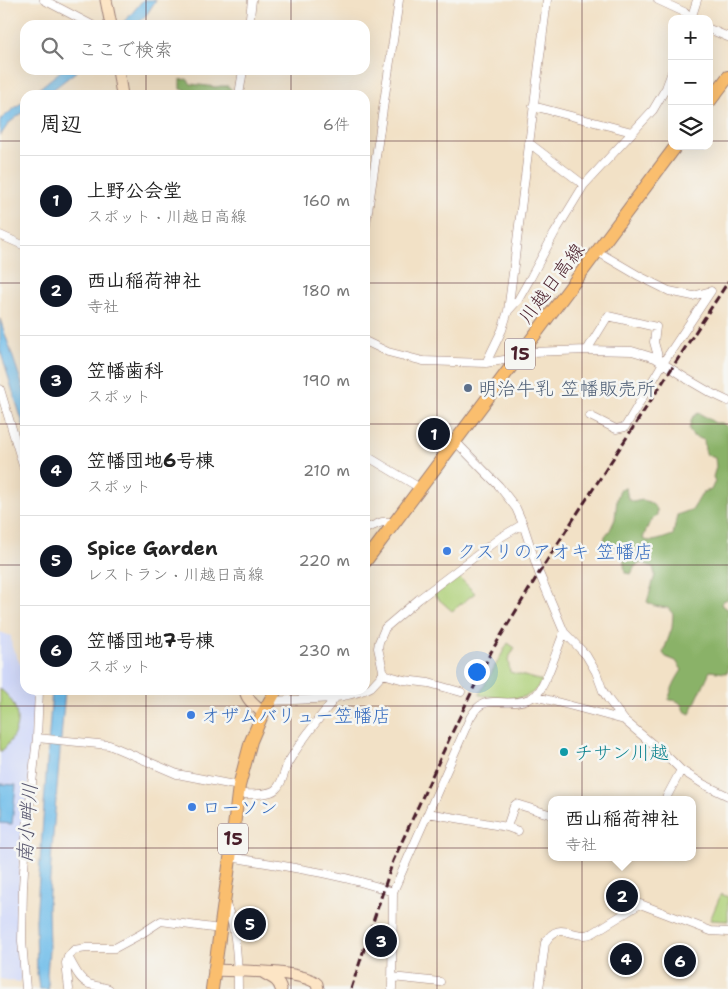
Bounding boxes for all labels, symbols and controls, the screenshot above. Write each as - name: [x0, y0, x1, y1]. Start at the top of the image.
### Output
- map controls: [668, 15, 713, 150]
- button: +: [668, 15, 713, 60]
- search box: [20, 20, 370, 75]
- icon: search: [38, 34, 66, 62]
- text: ここで検索: [78, 37, 173, 62]
- button: −: [668, 60, 713, 105]
- button: layers: [668, 105, 713, 150]
- text: 周辺: [40, 110, 82, 138]
- text: 6件: [323, 114, 350, 135]
- text: 上野公会堂: [87, 178, 182, 203]
- text: 1: [52, 190, 60, 211]
- text: 160 m: [303, 190, 350, 211]
- text: スポット · 川越日高線: [87, 206, 246, 227]
- street label: 川越日高線: [513, 238, 590, 329]
- text: 西山稲荷神社: [87, 268, 201, 293]
- text: 2: [50, 280, 62, 301]
- text: 180 m: [302, 280, 350, 301]
- text: 寺社: [87, 296, 119, 317]
- road number: 15: [505, 338, 535, 369]
- text: 笠幡歯科: [87, 358, 163, 383]
- text: 3: [50, 370, 62, 391]
- text: 190 m: [303, 370, 350, 391]
- place label: 明治牛乳 笠幡販売所: [478, 376, 655, 401]
- marker: 明治牛乳 笠幡販売所: [462, 382, 474, 394]
- text: スポット: [87, 386, 151, 407]
- pin: 1: [418, 415, 450, 453]
- text: 笠幡団地6号棟: [87, 448, 214, 473]
- text: 4: [50, 460, 62, 481]
- text: 210 m: [303, 460, 350, 481]
- text: スポット: [87, 476, 151, 497]
- text: Spice Garden: [87, 536, 218, 561]
- place label: クスリのアオキ 笠幡店: [457, 539, 653, 564]
- marker: クスリのアオキ 笠幡店: [441, 545, 453, 557]
- text: 5: [51, 550, 61, 571]
- text: 220 m: [298, 550, 350, 571]
- text: レストラン · 川越日高線: [87, 564, 264, 585]
- text: 笠幡団地7号棟: [87, 628, 214, 653]
- text: 6: [50, 640, 62, 661]
- text: 230 m: [298, 640, 350, 661]
- text: スポット: [87, 656, 151, 677]
- your location: [464, 659, 490, 685]
- place label: オザムバリュー笠幡店: [201, 703, 391, 728]
- marker: オザムバリュー笠幡店: [185, 709, 197, 721]
- place label: チサン川越: [574, 740, 669, 765]
- marker: チサン川越: [558, 746, 570, 758]
- water label: 南小畔川: [11, 782, 43, 864]
- place label: ローソン: [202, 795, 278, 820]
- popup: [548, 796, 696, 861]
- marker: ローソン: [186, 801, 198, 813]
- text: 西山稲荷神社: [565, 806, 679, 831]
- road number: 15: [218, 824, 248, 854]
- text: 寺社: [565, 834, 597, 855]
- pin: 2: [606, 877, 638, 915]
- pin: 5: [234, 905, 266, 943]
- pin: 3: [365, 922, 397, 960]
- pin: 4: [610, 940, 642, 978]
- pin: 6: [664, 942, 696, 980]

